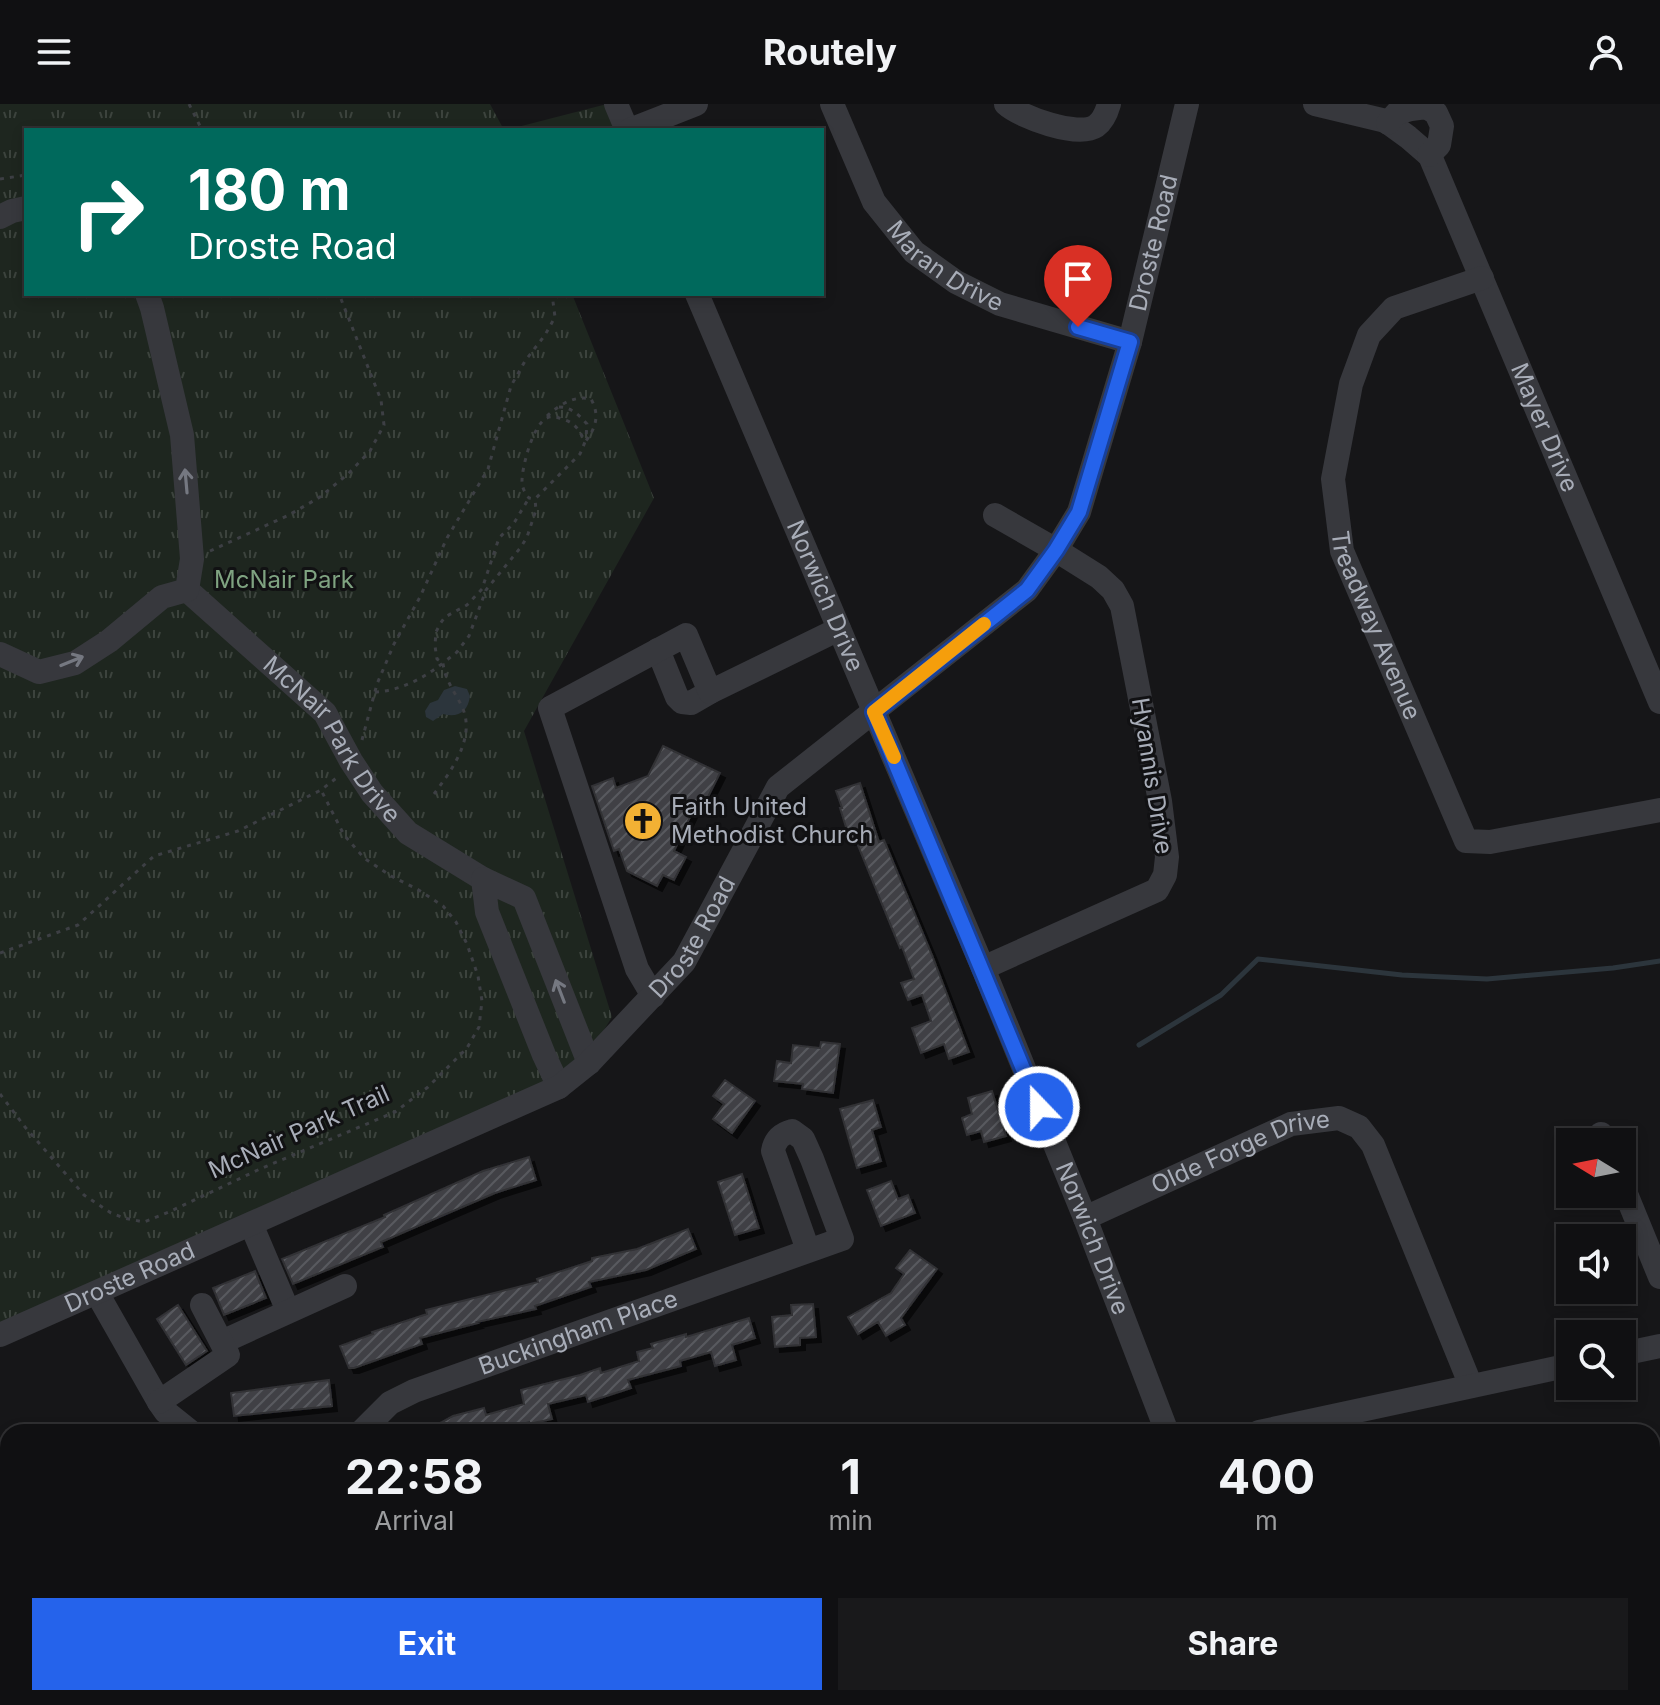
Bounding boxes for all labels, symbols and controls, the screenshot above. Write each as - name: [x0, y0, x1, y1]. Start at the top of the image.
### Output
- icon: menu: [32, 30, 76, 74]
- text: Routely: [763, 30, 897, 74]
- icon: person: [1584, 30, 1628, 74]
- text: 180 m: [188, 156, 351, 224]
- icon: right: [56, 160, 160, 264]
- street label: Droste Road: [1123, 172, 1184, 314]
- street label: Maran Drive: [881, 215, 1008, 317]
- text: Droste Road: [188, 224, 397, 268]
- pin: [1044, 245, 1112, 327]
- icon: arrive: [1056, 257, 1100, 301]
- street label: Mayer Drive: [1505, 359, 1585, 496]
- one-way arrow: [178, 468, 193, 495]
- street label: Norwich Drive: [781, 516, 870, 676]
- street label: Treadway Avenue: [1326, 529, 1427, 724]
- park label: McNair Park: [214, 565, 354, 594]
- street label: McNair Park Drive: [257, 650, 407, 829]
- one-way arrow: [60, 653, 84, 668]
- street label: Hyannis Drive: [1126, 696, 1179, 856]
- place label: Faith United Methodist Church: [671, 792, 873, 849]
- church icon: Faith United Methodist Church: [622, 800, 664, 842]
- street label: Droste Road: [643, 871, 741, 1004]
- one-way arrow: [552, 979, 566, 1004]
- position arrow: [997, 1065, 1081, 1149]
- street label: McNair Park Trail: [204, 1079, 394, 1184]
- street label: Olde Forge Drive: [1147, 1104, 1331, 1200]
- north arrow: [1556, 1128, 1636, 1208]
- map controls: [1556, 1128, 1636, 1400]
- street label: Norwich Drive: [1050, 1158, 1136, 1319]
- button: sound: [1556, 1224, 1636, 1304]
- street label: Droste Road: [60, 1235, 199, 1318]
- street label: Buckingham Place: [474, 1284, 681, 1381]
- button: search: [1556, 1320, 1636, 1400]
- text: 22:58: [345, 1447, 483, 1506]
- text: 1: [840, 1447, 861, 1506]
- text: 400: [1218, 1447, 1315, 1506]
- text: Arrival: [374, 1505, 454, 1536]
- text: min: [828, 1505, 873, 1536]
- text: m: [1255, 1505, 1278, 1536]
- button: Exit: [32, 1598, 822, 1690]
- button: Share: [838, 1598, 1628, 1690]

